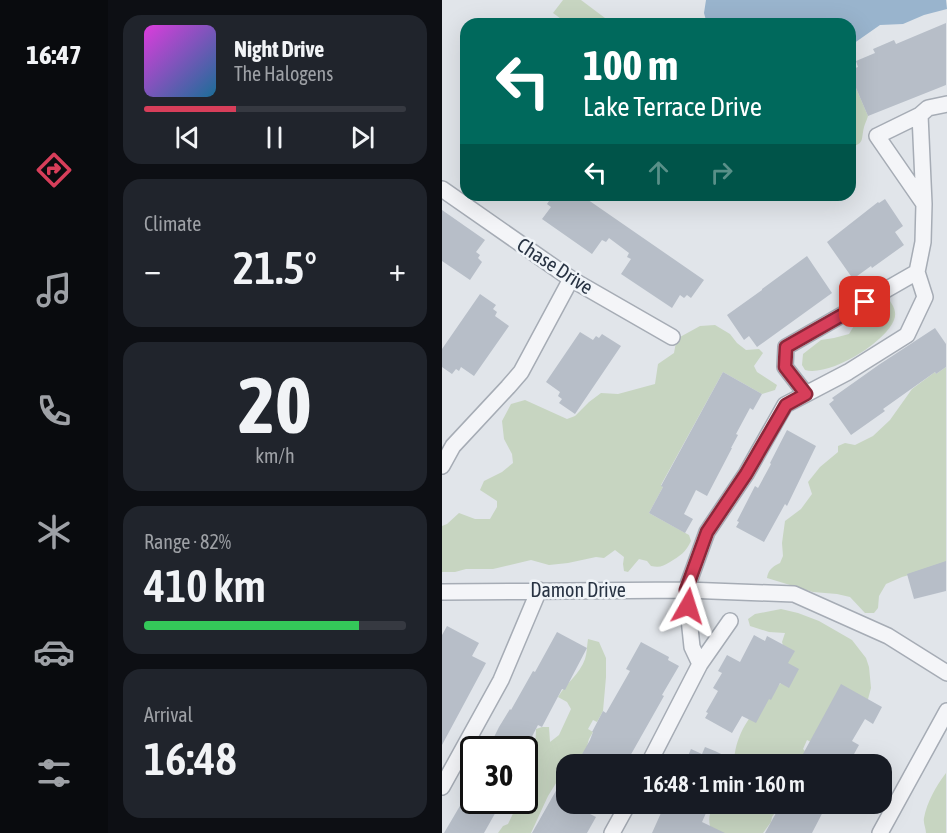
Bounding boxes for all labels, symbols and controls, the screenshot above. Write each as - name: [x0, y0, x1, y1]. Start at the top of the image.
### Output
- text: Night Drive: [234, 36, 324, 62]
- text: 16:47: [26, 39, 82, 70]
- text: 100 m: [583, 41, 678, 89]
- icon: left: [484, 42, 562, 120]
- text: The Halogens: [234, 62, 333, 85]
- text: Lake Terrace Drive: [583, 91, 762, 122]
- icon: previous: [171, 121, 204, 154]
- icon: pause: [258, 121, 291, 154]
- icon: next: [346, 121, 379, 154]
- icon: directions: [33, 149, 75, 191]
- icon: left: [579, 156, 612, 189]
- icon: ahead: [642, 156, 675, 189]
- icon: right: [705, 156, 738, 189]
- text: Climate: [144, 212, 201, 235]
- street label: Chase Drive: [513, 233, 597, 299]
- text: 21.5°: [233, 242, 317, 294]
- text: −: [144, 250, 161, 288]
- text: +: [389, 250, 406, 288]
- icon: music: [33, 269, 75, 311]
- pin: [839, 276, 890, 327]
- icon: arrive: [848, 285, 881, 318]
- text: 20: [238, 360, 312, 450]
- icon: phone: [33, 390, 75, 432]
- text: km/h: [255, 444, 295, 467]
- icon: climate: [33, 511, 75, 553]
- text: Range · 82%: [144, 530, 231, 553]
- text: 410 km: [144, 560, 266, 612]
- position arrow: [656, 574, 720, 638]
- street label: Damon Drive: [530, 578, 626, 601]
- icon: car: [33, 631, 75, 673]
- text: Arrival: [144, 703, 193, 726]
- text: 16:48: [144, 733, 237, 785]
- speed limit sign: 30: [460, 736, 538, 814]
- icon: filters: [33, 752, 75, 794]
- text: 16:48 · 1 min · 160 m: [643, 771, 805, 797]

